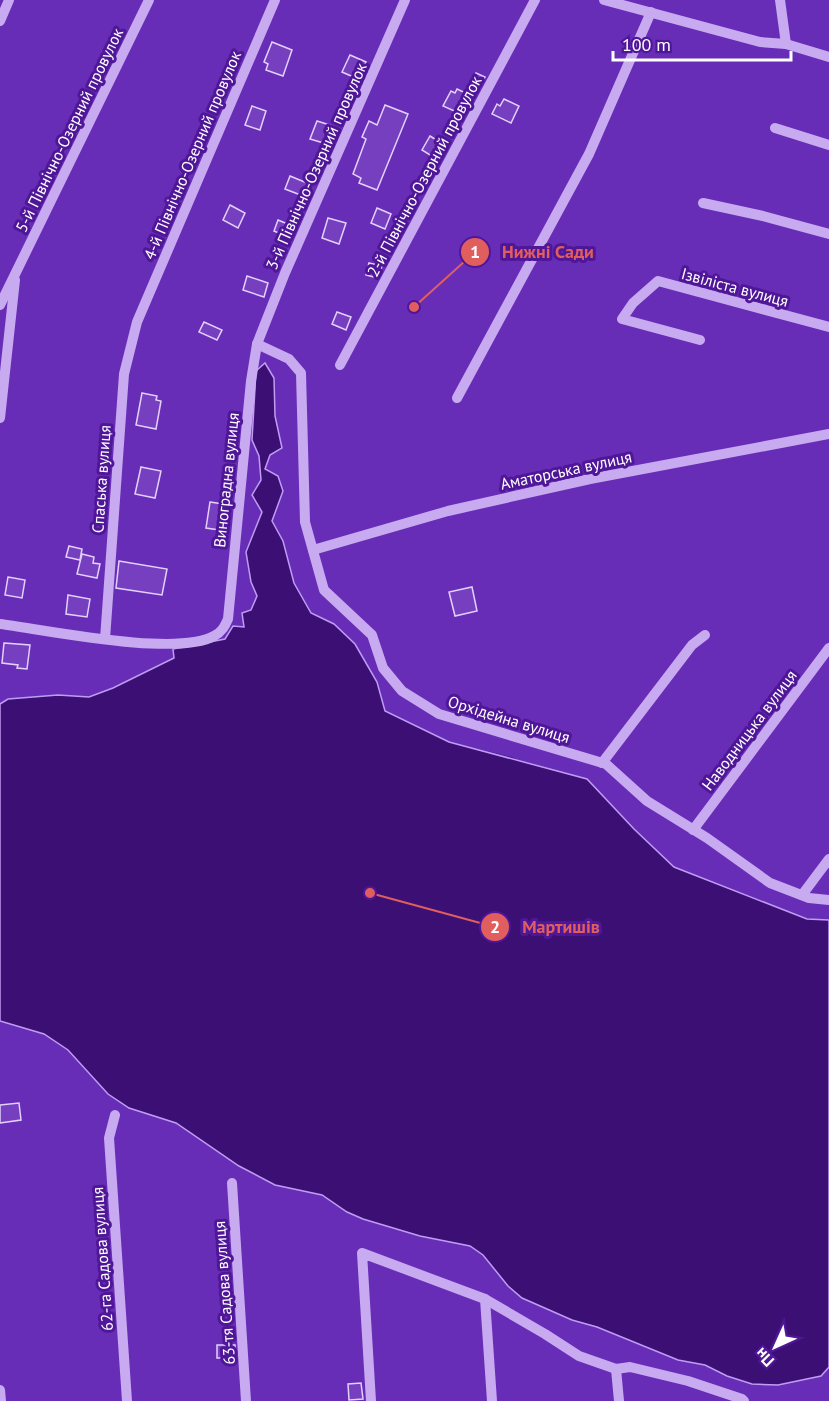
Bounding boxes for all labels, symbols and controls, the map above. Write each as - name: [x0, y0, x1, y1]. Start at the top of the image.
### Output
- street label: 5-й Північно-Озерний провулок: [11, 24, 127, 235]
- scale bar: [613, 24, 792, 62]
- text: 100 m: [622, 33, 671, 56]
- street label: 4-й Північно-Озерний провулок: [139, 47, 245, 262]
- street label: 3-й Північно-Озерний провулок: [261, 59, 371, 273]
- street label: 2-й Північно-Озерний провулок: [362, 72, 486, 280]
- callout: Нижні Сади: [460, 234, 606, 270]
- text: 1: [470, 240, 480, 263]
- text: Нижні Сади: [502, 240, 594, 263]
- street label: Ізвіліста вулиця: [679, 263, 791, 311]
- street label: Виноградна вулиця: [209, 411, 243, 549]
- street label: Спаська вулиця: [87, 424, 115, 534]
- street label: Аматорська вулиця: [498, 446, 634, 494]
- street label: Наводницька вулиця: [697, 666, 801, 794]
- street label: Орхідейна вулиця: [446, 691, 572, 747]
- callout: Мартишів: [480, 909, 612, 945]
- text: 2: [490, 915, 500, 938]
- text: Мартишів: [522, 915, 600, 938]
- street label: 62-га Садова вулиця: [87, 1186, 117, 1332]
- street label: 63-тя Садова вулиця: [209, 1221, 239, 1365]
- north arrow: [745, 1317, 805, 1377]
- text: Пн: [751, 1344, 778, 1371]

